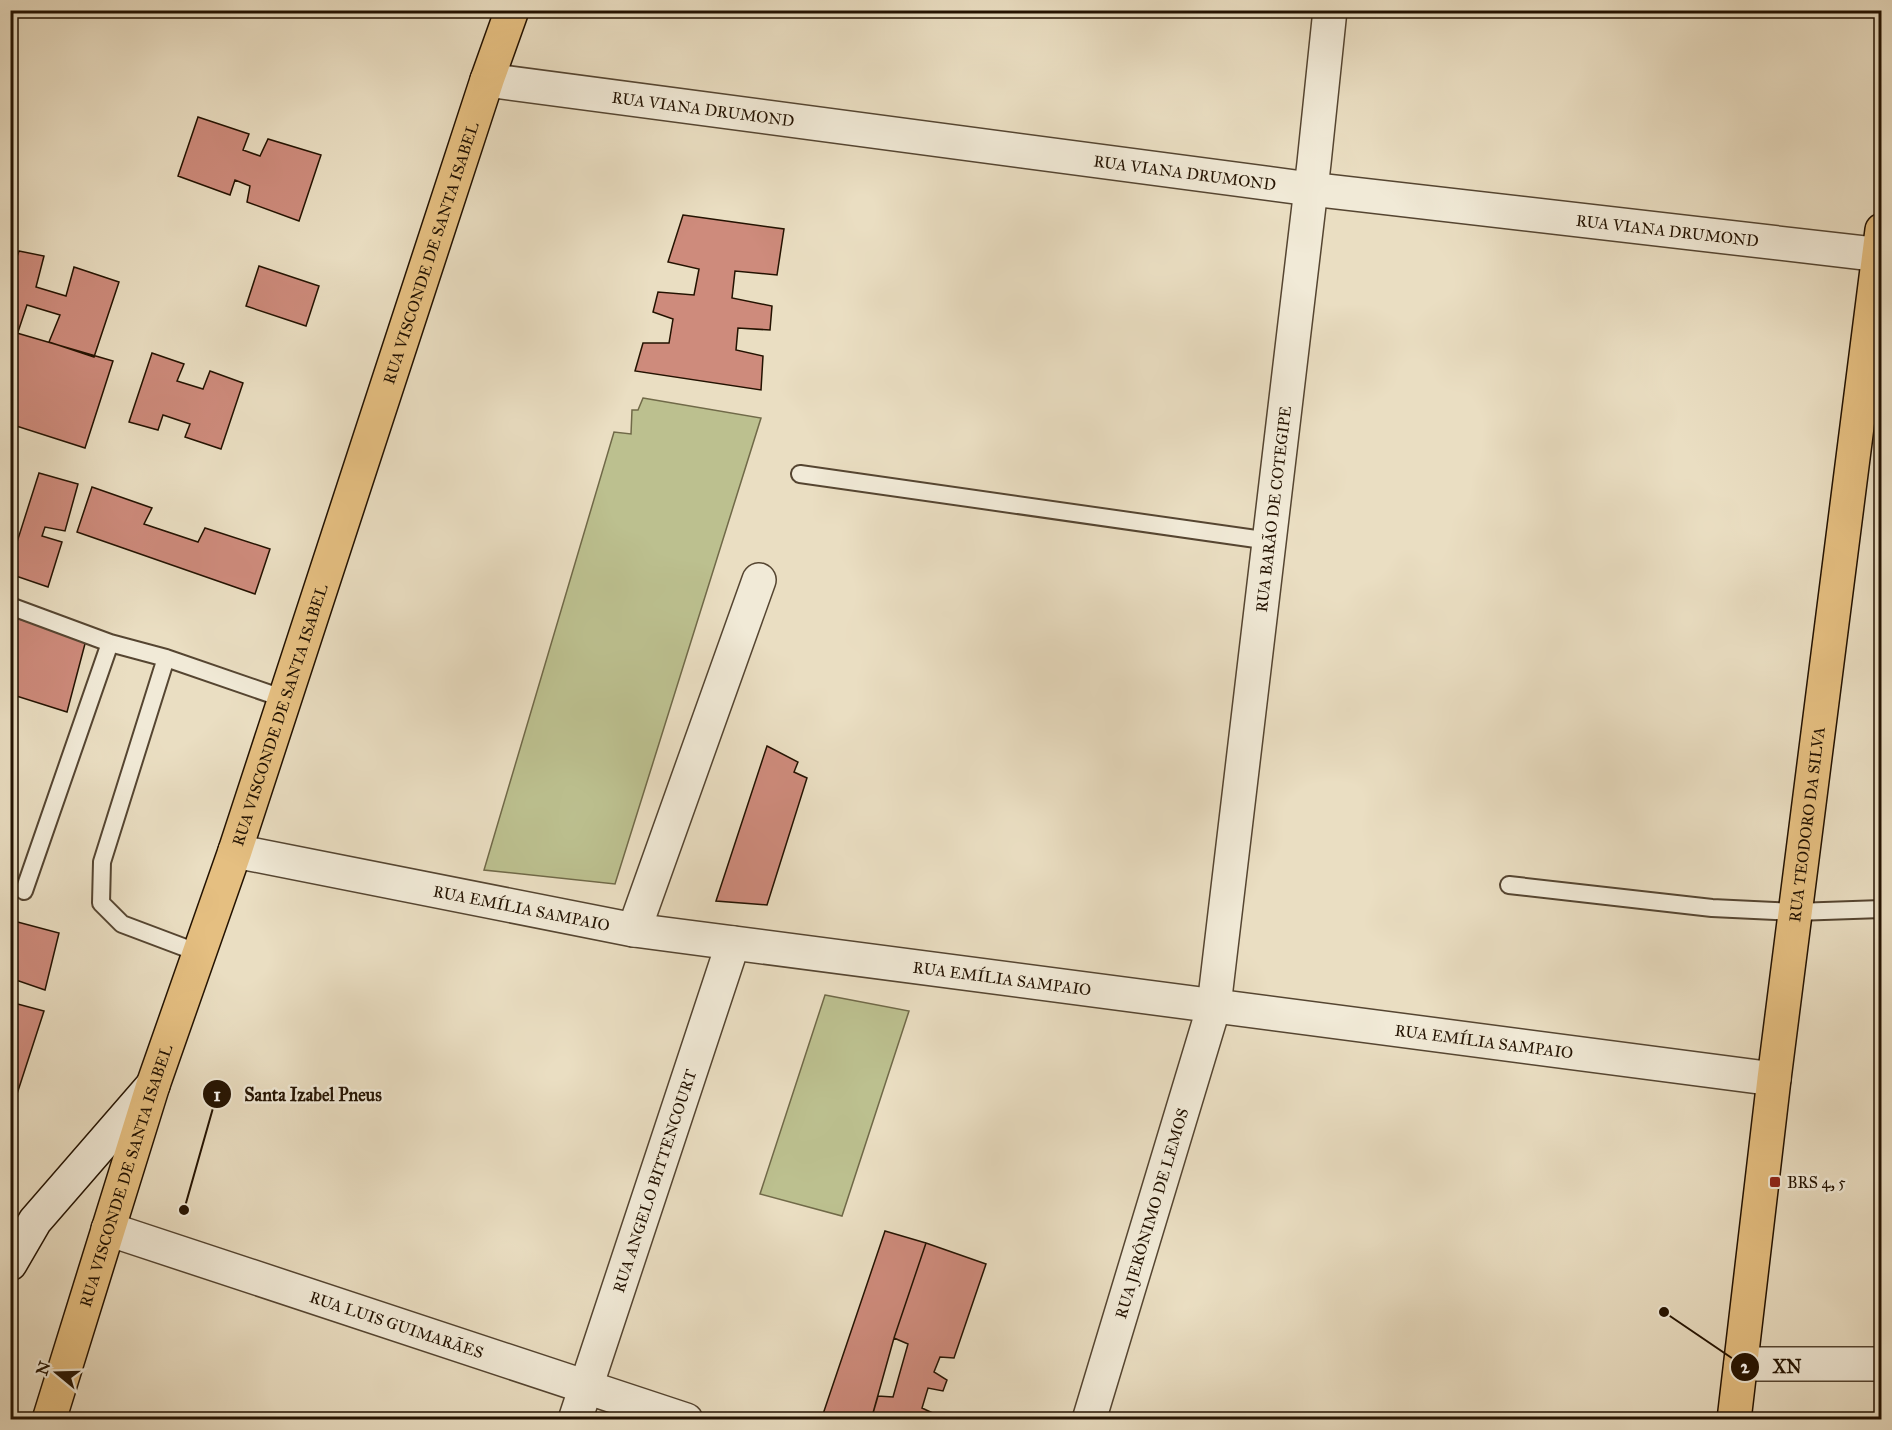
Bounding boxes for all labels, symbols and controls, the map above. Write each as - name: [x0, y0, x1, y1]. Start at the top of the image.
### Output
- street label: RUA VIANA DRUMOND: [611, 88, 795, 131]
- street label: RUA VISCONDE DE SANTA ISABEL: [379, 119, 483, 386]
- street label: RUA VIANA DRUMOND: [1092, 151, 1277, 194]
- street label: RUA VIANA DRUMOND: [1575, 211, 1760, 251]
- street label: RUA BARÃO DE COTEGIPE: [1252, 405, 1295, 613]
- street label: RUA VISCONDE DE SANTA ISABEL: [228, 581, 332, 848]
- street label: RUA TEODORO DA SILVA: [1785, 725, 1829, 923]
- street label: RUA EMÍLIA SAMPAIO: [431, 881, 611, 935]
- street label: RUA EMÍLIA SAMPAIO: [912, 958, 1092, 1000]
- street label: RUA EMÍLIA SAMPAIO: [1394, 1021, 1574, 1063]
- street label: RUA VISCONDE DE SANTA ISABEL: [76, 1042, 177, 1310]
- street label: RUA ANGELO BITTENCOURT: [609, 1067, 701, 1295]
- callout: Santa Izabel Pneus: [202, 1076, 393, 1112]
- text: 1: [213, 1084, 221, 1106]
- text: Santa Izabel Pneus: [244, 1084, 382, 1106]
- street label: RUA JERÔNIMO DE LEMOS: [1111, 1106, 1193, 1321]
- place label: BRS 4, 5: [1787, 1173, 1846, 1192]
- marker: BRS 4, 5: [1768, 1175, 1782, 1189]
- street label: RUA LUIS GUIMARÃES: [307, 1287, 486, 1362]
- north arrow: [27, 1343, 87, 1403]
- callout: XN: [1730, 1349, 1814, 1385]
- text: 2: [1741, 1356, 1751, 1378]
- text: XN: [1771, 1356, 1802, 1378]
- text: N: [32, 1358, 55, 1378]

